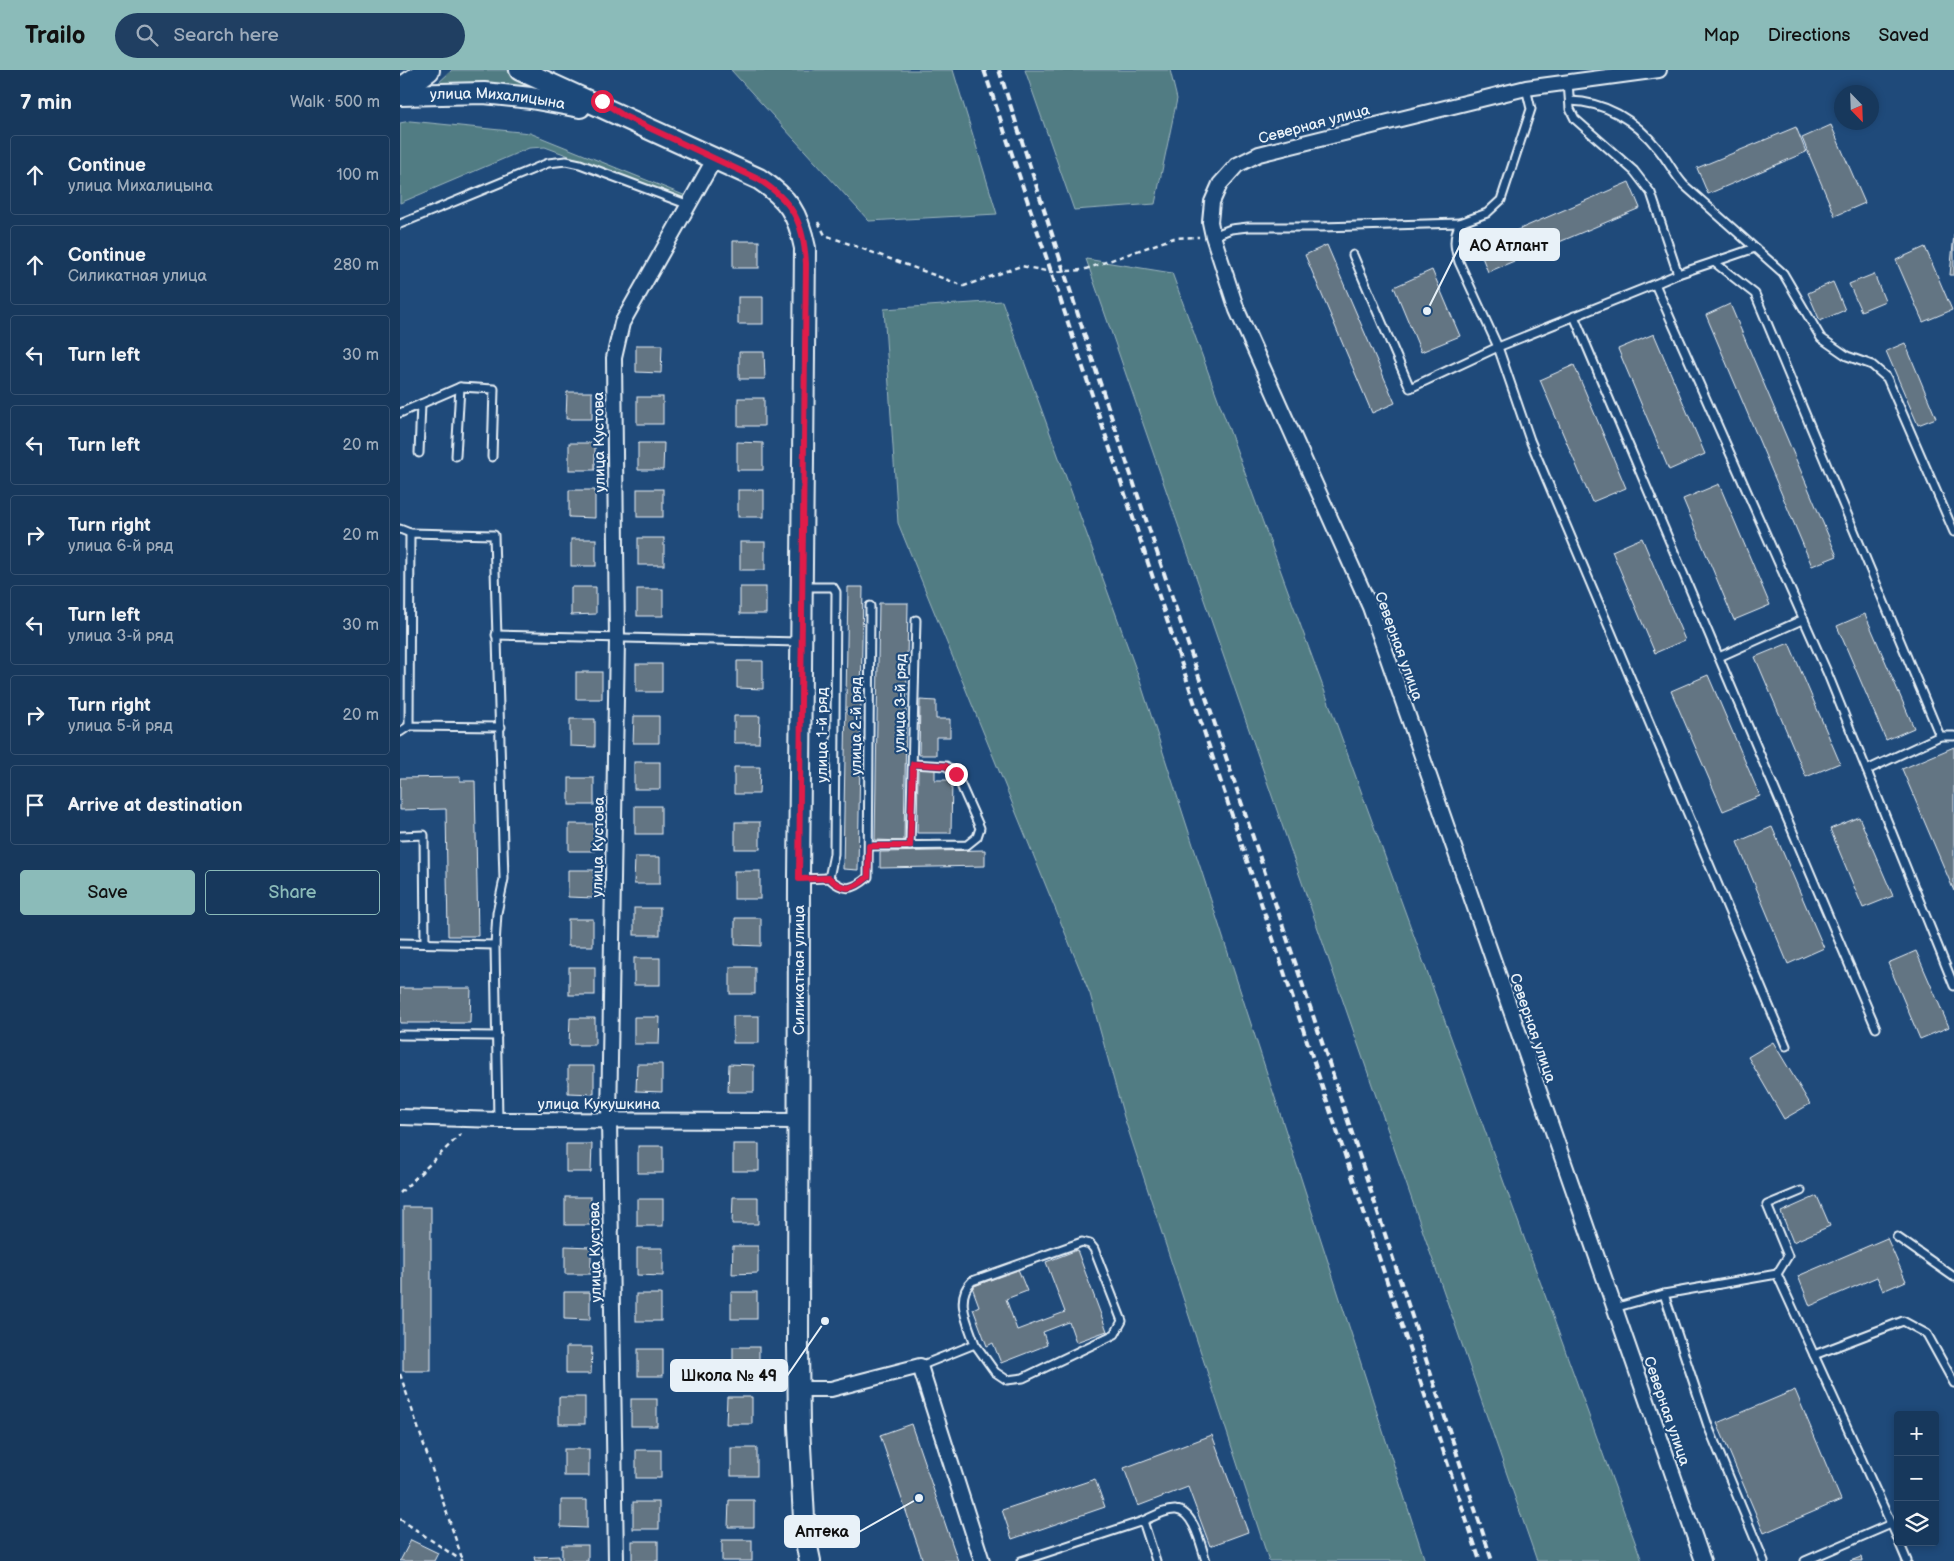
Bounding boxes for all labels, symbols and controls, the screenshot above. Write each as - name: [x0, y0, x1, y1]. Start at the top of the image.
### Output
- search box: [115, 13, 465, 58]
- text: Trailo: [25, 21, 85, 50]
- icon: search: [133, 21, 161, 49]
- text: Search here: [173, 24, 279, 47]
- text: Map: [1704, 25, 1740, 46]
- text: Directions: [1768, 25, 1850, 46]
- text: Saved: [1878, 25, 1929, 46]
- street label: улица Михалицына: [430, 84, 567, 114]
- north arrow: [1834, 85, 1879, 130]
- text: 7 min: [20, 90, 72, 115]
- route start: [591, 90, 614, 113]
- text: Walk · 500 m: [290, 93, 380, 112]
- street label: Северная улица: [1256, 100, 1372, 148]
- text: Continue: [68, 154, 146, 177]
- icon: ahead: [21, 161, 49, 189]
- text: 100 m: [336, 166, 379, 185]
- text: улица Михалицына: [68, 177, 213, 196]
- callout: АО Атлант: [1460, 229, 1559, 260]
- text: АО Атлант: [1469, 237, 1549, 256]
- text: Continue: [68, 244, 146, 267]
- icon: ahead: [21, 251, 49, 279]
- text: 280 m: [333, 256, 379, 275]
- text: Силикатная улица: [68, 267, 207, 286]
- icon: left: [21, 341, 49, 369]
- text: Turn left: [68, 344, 140, 367]
- text: 30 m: [342, 346, 379, 365]
- street label: улица Кустова: [589, 391, 610, 493]
- icon: left: [21, 431, 49, 459]
- text: Turn left: [68, 434, 140, 457]
- text: 20 m: [343, 436, 379, 455]
- text: Turn right: [68, 514, 151, 537]
- icon: right: [21, 521, 49, 549]
- text: 20 m: [343, 526, 379, 545]
- text: улица 6-й ряд: [68, 537, 173, 556]
- street label: Северная улица: [1370, 589, 1427, 703]
- text: Turn left: [68, 604, 140, 627]
- icon: left: [21, 611, 49, 639]
- text: 30 m: [342, 616, 379, 635]
- text: улица 3-й ряд: [68, 627, 173, 646]
- street label: улица 3-й ряд: [890, 653, 911, 753]
- street label: улица 2-й ряд: [847, 677, 866, 775]
- street label: улица 1-й ряд: [813, 687, 832, 783]
- text: Turn right: [68, 694, 151, 717]
- icon: right: [21, 701, 49, 729]
- text: 20 m: [343, 706, 379, 725]
- text: улица 5-й ряд: [68, 717, 173, 736]
- route end: [945, 763, 968, 786]
- icon: arrive: [21, 791, 49, 819]
- text: Arrive at destination: [68, 794, 243, 817]
- street label: улица Кустова: [588, 796, 609, 898]
- button: Save: [20, 870, 195, 915]
- button: Share: [205, 870, 380, 915]
- street label: Силикатная улица: [790, 905, 809, 1035]
- street label: Северная улица: [1505, 971, 1560, 1085]
- street label: улица Кукушкина: [538, 1095, 660, 1114]
- street label: улица Кустова: [585, 1201, 606, 1303]
- street label: Северная улица: [1639, 1354, 1694, 1468]
- callout: Школа № 49: [671, 1360, 787, 1391]
- text: Школа № 49: [681, 1367, 777, 1386]
- map controls: [1894, 1411, 1939, 1546]
- button: +: [1894, 1411, 1939, 1456]
- button: −: [1894, 1456, 1939, 1501]
- button: layers: [1894, 1501, 1939, 1546]
- callout: Аптека: [785, 1516, 859, 1547]
- text: Аптека: [794, 1523, 850, 1542]

